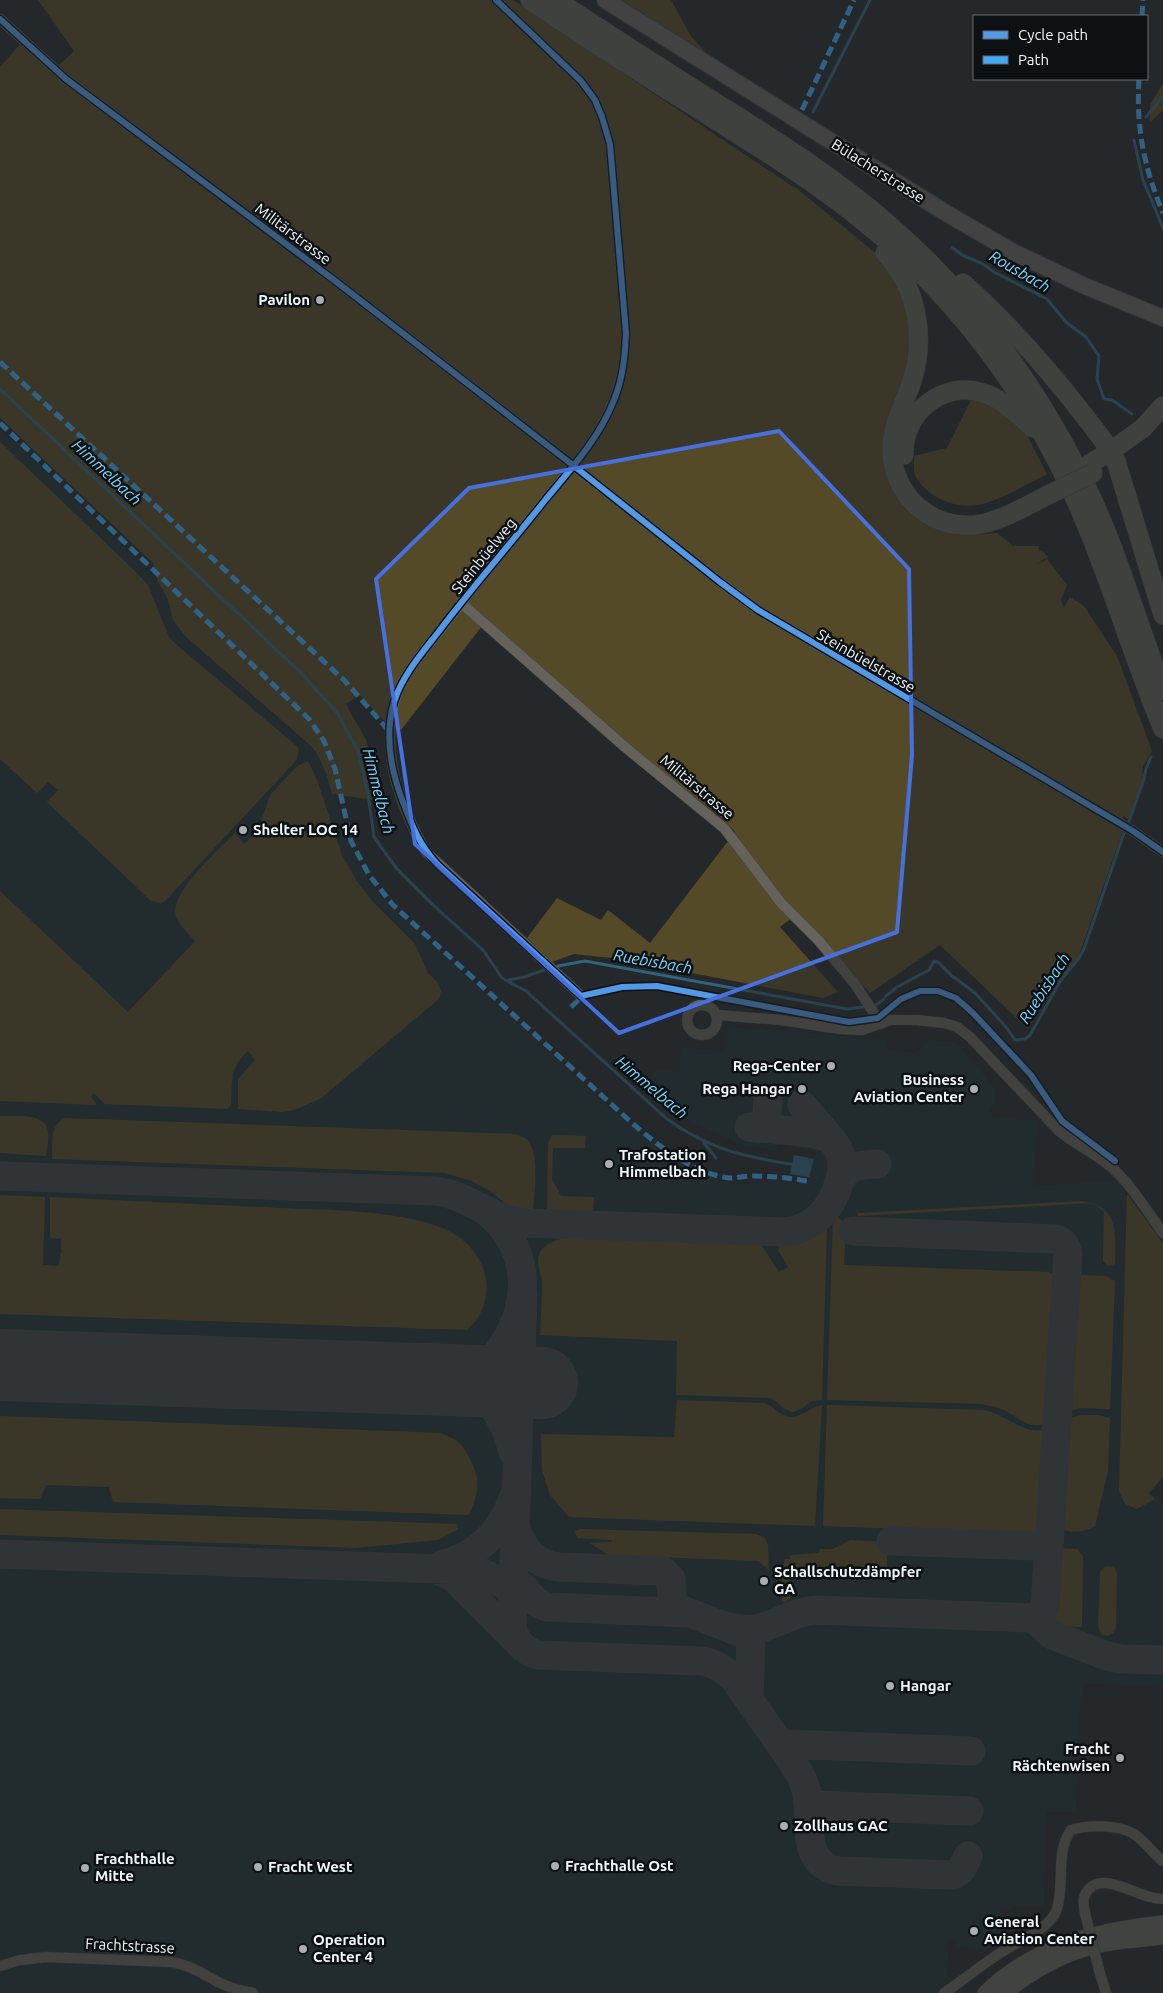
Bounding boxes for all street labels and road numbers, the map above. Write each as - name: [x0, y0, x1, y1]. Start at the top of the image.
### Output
- street label: Bülacherstrasse: [829, 135, 928, 206]
- street label: Militärstrasse: [252, 200, 335, 268]
- street label: Steinbüelweg: [448, 514, 519, 597]
- street label: Steinbüelstrasse: [814, 625, 919, 696]
- street label: Militärstrasse: [657, 751, 737, 822]
- street label: Frachtstrasse: [85, 1935, 175, 1956]

